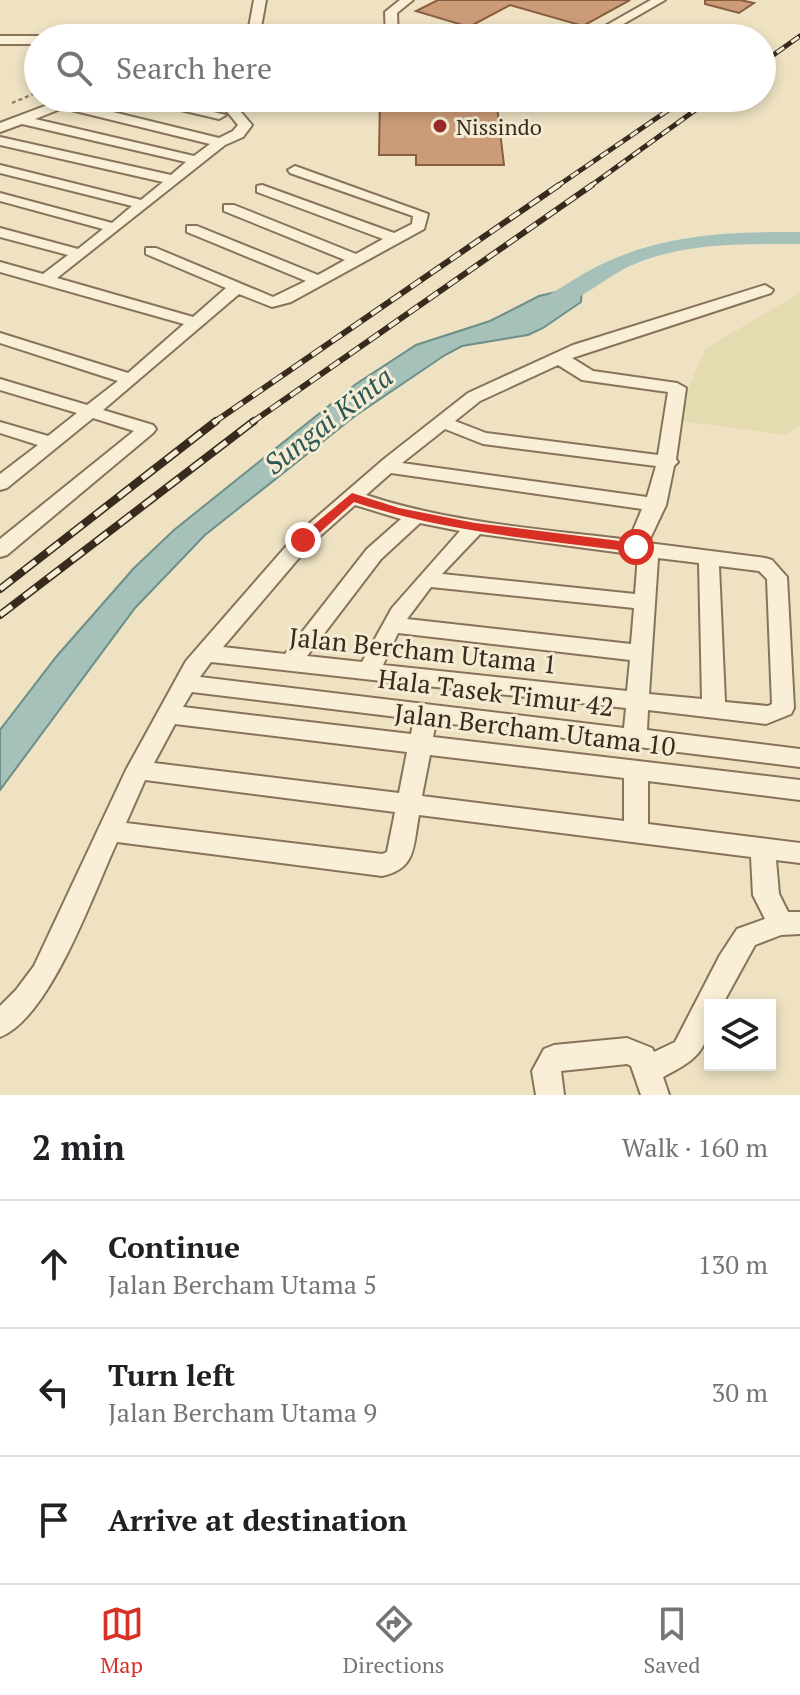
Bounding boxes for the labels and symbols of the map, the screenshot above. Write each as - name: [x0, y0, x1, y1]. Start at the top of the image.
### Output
- place label: Nissindo: [456, 112, 542, 141]
- marker: Nissindo: [431, 117, 449, 135]
- water label: Sungai Kinta: [256, 358, 400, 482]
- route end: [285, 522, 321, 558]
- route start: [618, 529, 654, 565]
- street label: Jalan Bercham Utama 1: [287, 619, 559, 681]
- street label: Hala Tasek Timur 42: [376, 661, 616, 723]
- street label: Jalan Bercham Utama 10: [393, 695, 677, 763]

